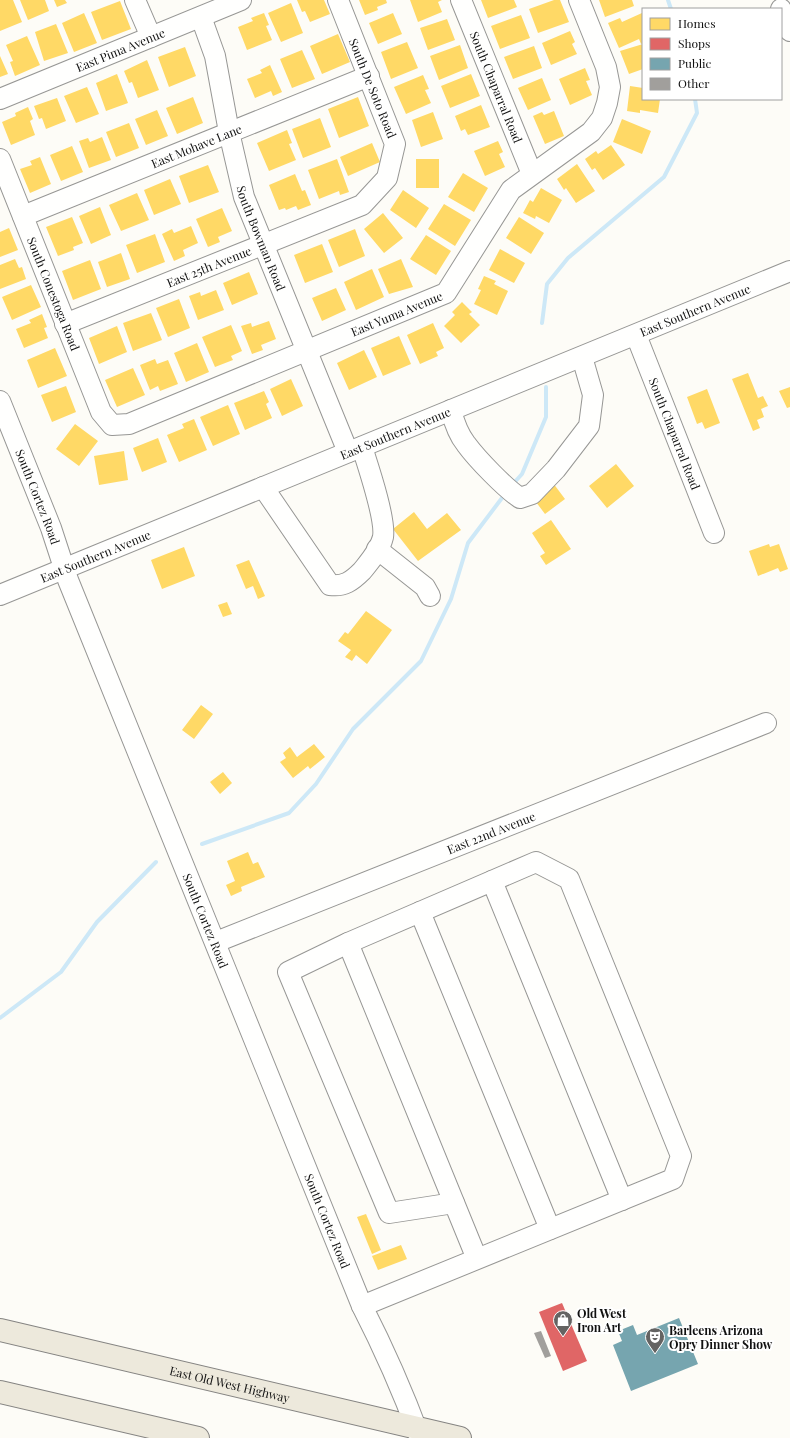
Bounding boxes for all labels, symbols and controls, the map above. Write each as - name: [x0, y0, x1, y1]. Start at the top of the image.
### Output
- legend: [642, 8, 782, 100]
- text: Homes: [678, 15, 716, 31]
- street label: East Pima Avenue: [73, 24, 167, 75]
- street label: South Chaparral Road: [467, 29, 526, 145]
- text: Shops: [678, 35, 710, 51]
- street label: South De Soto Road: [346, 36, 400, 140]
- text: Public: [678, 55, 712, 71]
- text: Other: [678, 75, 710, 91]
- street label: East Mohave Lane: [149, 120, 244, 171]
- street label: South Bowman Road: [234, 184, 289, 293]
- street label: South Conestoga Road: [24, 234, 84, 353]
- street label: East 25th Avenue: [164, 242, 254, 291]
- street label: East Southern Avenue: [637, 280, 752, 340]
- street label: East Yuma Avenue: [348, 287, 445, 339]
- street label: South Chaparral Road: [646, 375, 704, 492]
- street label: East Southern Avenue: [337, 403, 453, 463]
- street label: South Cortez Road: [12, 447, 64, 546]
- street label: East Southern Avenue: [38, 526, 153, 586]
- street label: East 22nd Avenue: [445, 808, 537, 857]
- street label: South Cortez Road: [180, 871, 232, 970]
- street label: South Cortez Road: [301, 1171, 354, 1271]
- place label: Old West Iron Art: [577, 1305, 627, 1335]
- shop icon: Old West Iron Art: [552, 1309, 574, 1337]
- place label: Barleens Arizona Opry Dinner Show: [669, 1322, 773, 1352]
- theatre icon: Barleens Arizona Opry Dinner Show: [644, 1326, 666, 1354]
- street label: East Old West Highway: [168, 1362, 291, 1406]

